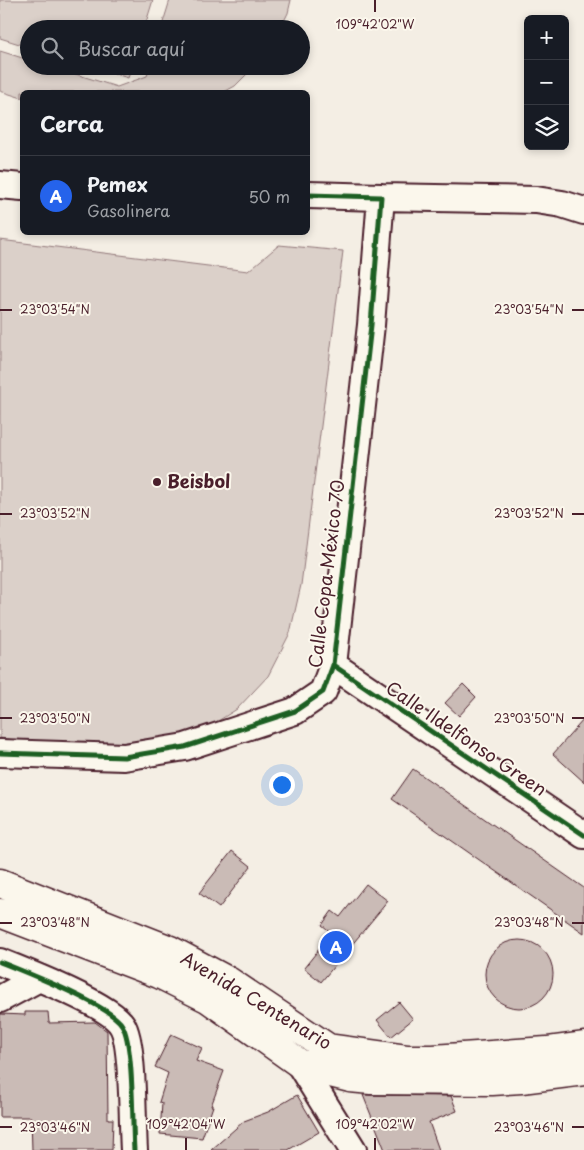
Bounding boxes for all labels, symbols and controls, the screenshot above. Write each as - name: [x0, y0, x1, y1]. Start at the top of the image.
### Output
- text: 109°42'02"W: [336, 15, 415, 33]
- map controls: [524, 15, 569, 150]
- button: +: [524, 15, 569, 60]
- search box: [20, 20, 310, 75]
- icon: search: [38, 34, 66, 62]
- text: Buscar aquí: [78, 34, 185, 62]
- button: −: [524, 60, 569, 105]
- button: layers: [524, 105, 569, 150]
- text: Cerca: [40, 107, 104, 139]
- text: Pemex: [87, 170, 148, 198]
- text: A: [50, 184, 62, 208]
- text: 50 m: [249, 184, 290, 208]
- text: Gasolinera: [87, 198, 170, 222]
- text: 23°03'54"N: [20, 300, 90, 318]
- text: 23°03'54"N: [494, 300, 564, 318]
- place label: Beisbol: [167, 467, 230, 494]
- marker: Beisbol: [151, 476, 163, 488]
- street label: Calle Copa México 70: [301, 478, 350, 670]
- text: 23°03'52"N: [20, 504, 90, 522]
- text: 23°03'52"N: [494, 504, 564, 522]
- street label: Calle Ildelfonso Green: [381, 674, 553, 802]
- text: 23°03'50"N: [20, 709, 90, 727]
- text: 23°03'50"N: [494, 709, 564, 727]
- your location: [269, 772, 295, 798]
- text: 23°03'48"N: [20, 913, 90, 931]
- text: 23°03'48"N: [494, 913, 564, 931]
- pin: A: [320, 928, 352, 966]
- street label: Avenida Centenario: [177, 948, 335, 1054]
- text: 109°42'04"W: [147, 1115, 226, 1133]
- text: 109°42'02"W: [336, 1115, 415, 1133]
- text: 23°03'46"N: [20, 1118, 90, 1136]
- text: 23°03'46"N: [494, 1118, 564, 1136]

